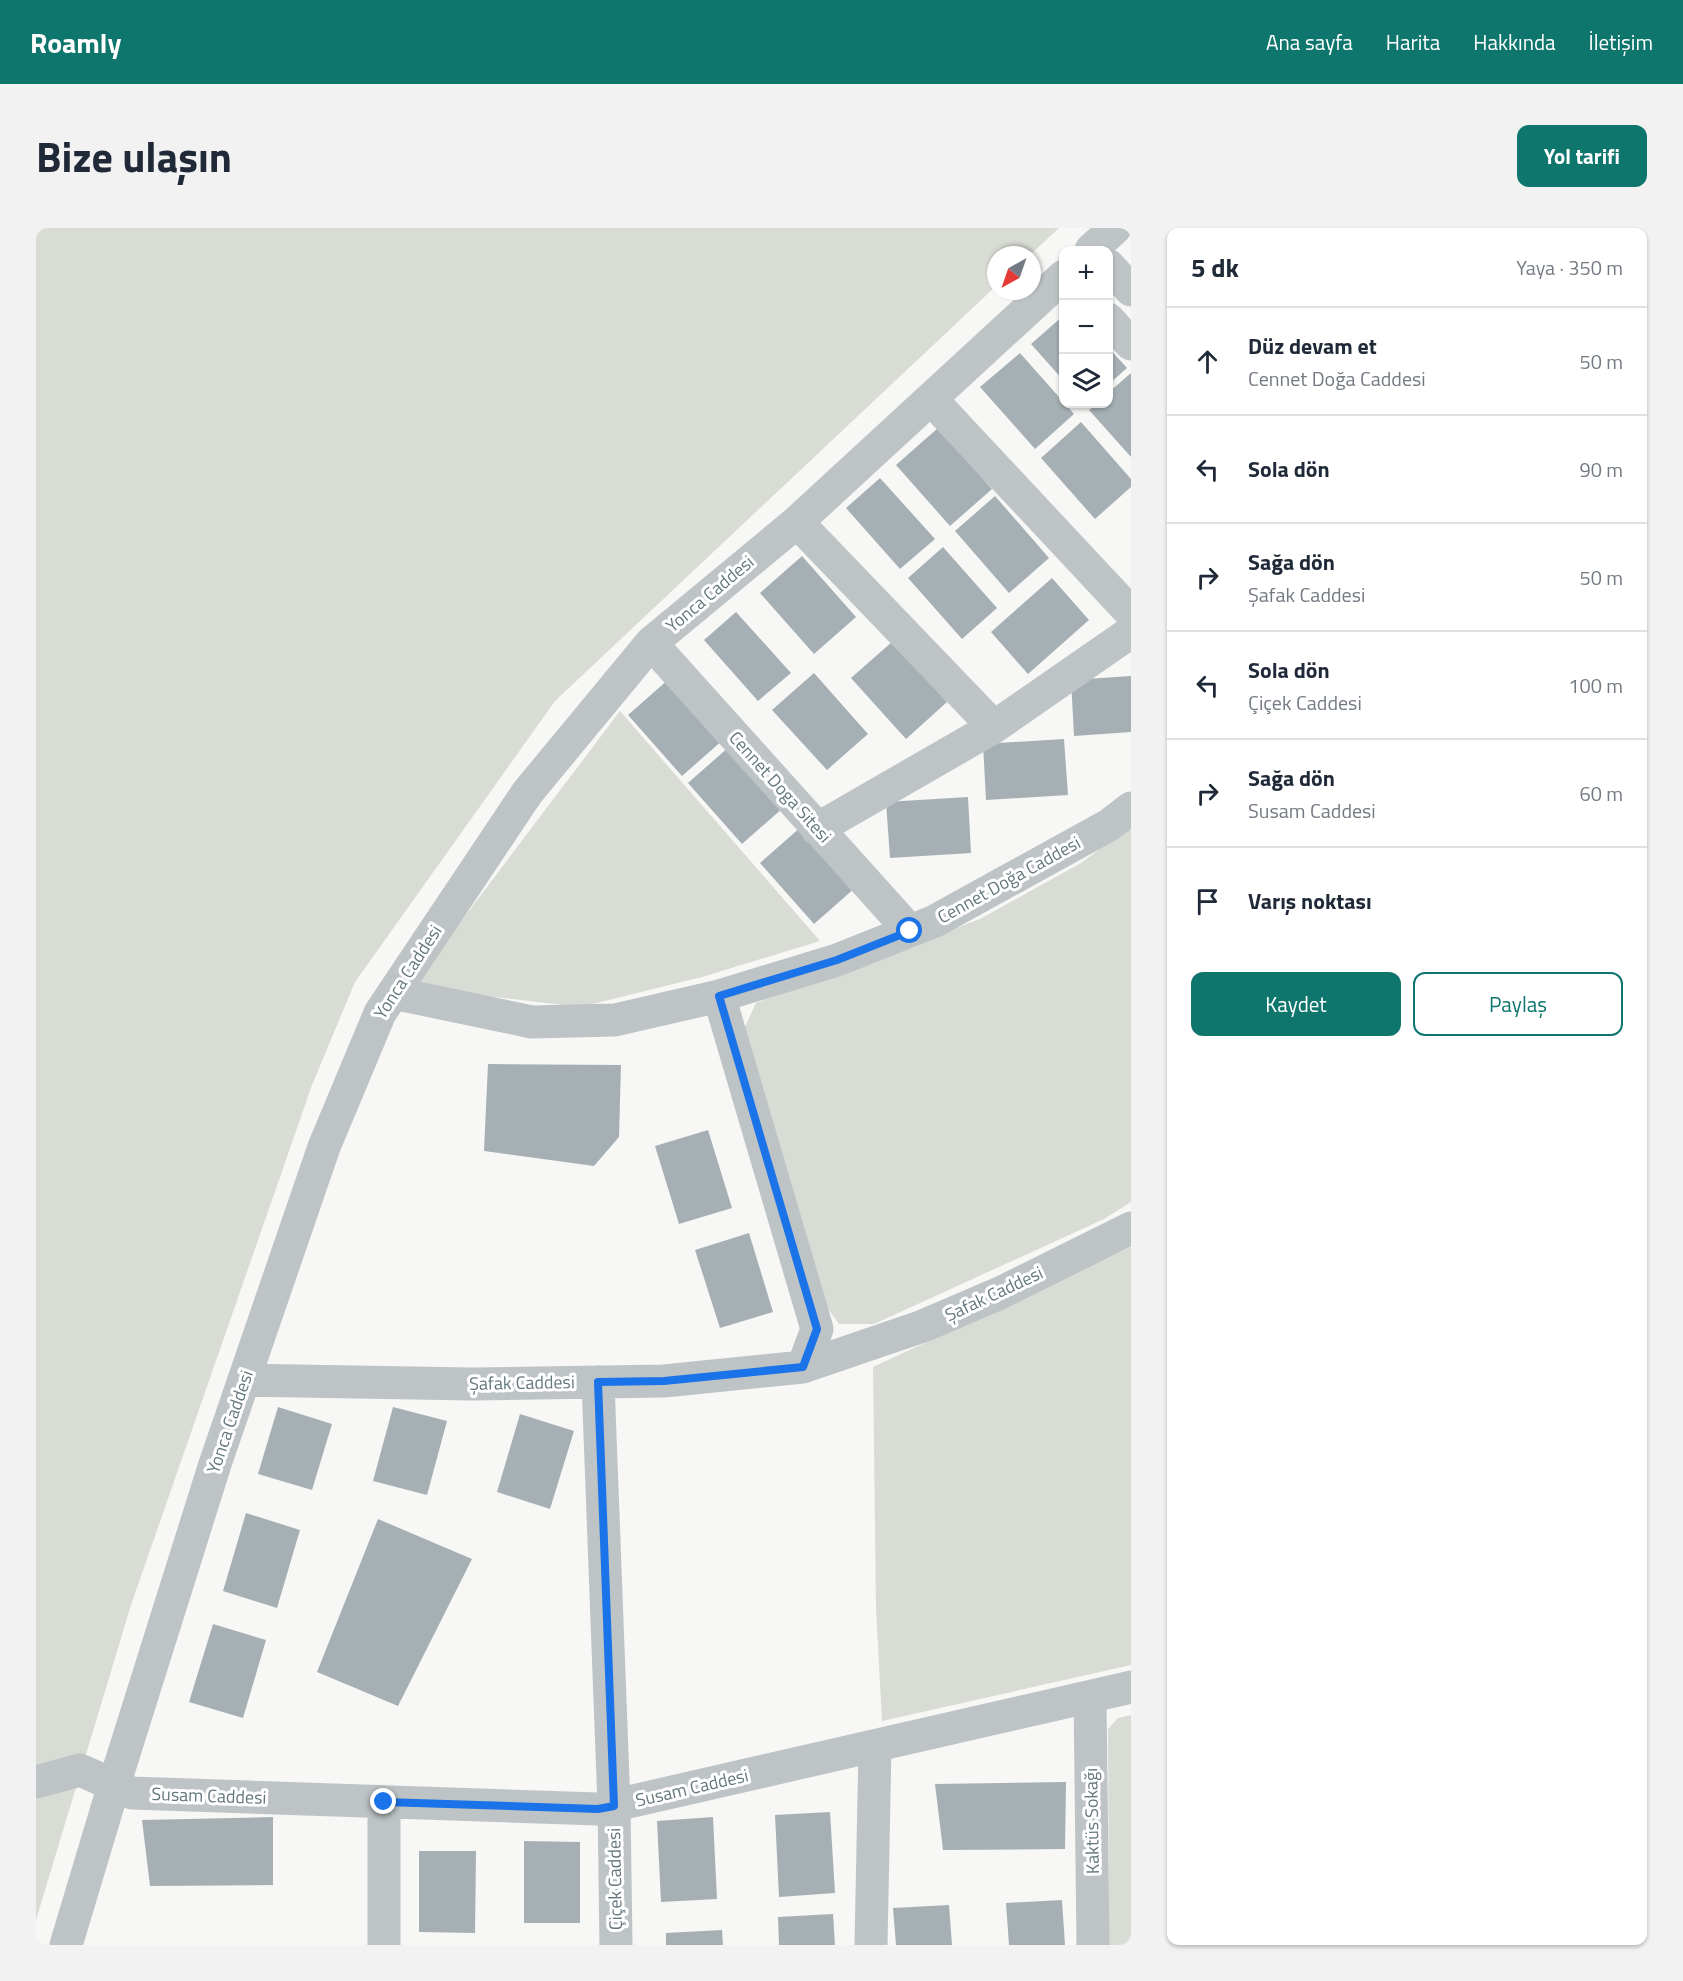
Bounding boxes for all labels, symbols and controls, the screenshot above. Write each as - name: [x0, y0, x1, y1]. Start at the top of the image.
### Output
- text: Roamly: [30, 21, 121, 64]
- text: Ana sayfa: [1266, 26, 1353, 58]
- text: Harita: [1386, 26, 1440, 58]
- text: Hakkında: [1473, 26, 1556, 58]
- text: İletişim: [1589, 26, 1653, 58]
- text: Bize ulaşın: [36, 124, 232, 188]
- button: Yol tarifi: [1517, 125, 1647, 187]
- north arrow: [987, 246, 1041, 300]
- map controls: [1059, 246, 1113, 408]
- button: +: [1059, 246, 1113, 300]
- text: 5 dk: [1191, 248, 1239, 287]
- text: Yaya · 350 m: [1516, 252, 1623, 283]
- button: −: [1059, 300, 1113, 354]
- text: Düz devam et: [1248, 329, 1377, 363]
- icon: ahead: [1191, 345, 1224, 378]
- text: 50 m: [1579, 346, 1623, 377]
- button: layers: [1059, 354, 1113, 408]
- text: Cennet Doğa Caddesi: [1248, 363, 1426, 394]
- text: Sola dön: [1248, 452, 1330, 486]
- icon: left: [1191, 453, 1224, 486]
- text: 90 m: [1579, 454, 1623, 485]
- text: Sağa dön: [1248, 545, 1335, 579]
- street label: Yonca Caddesi: [660, 549, 760, 639]
- icon: right: [1191, 561, 1224, 594]
- text: 50 m: [1579, 562, 1623, 593]
- text: Şafak Caddesi: [1248, 579, 1365, 610]
- text: Sola dön: [1248, 653, 1330, 687]
- icon: left: [1191, 669, 1224, 702]
- text: 100 m: [1568, 670, 1623, 701]
- text: Çiçek Caddesi: [1248, 687, 1362, 718]
- street label: Cennet Doga Sitesi: [723, 725, 838, 849]
- text: Sağa dön: [1248, 761, 1335, 795]
- icon: right: [1191, 777, 1224, 810]
- text: 60 m: [1579, 778, 1623, 809]
- text: Susam Caddesi: [1248, 795, 1376, 826]
- street label: Cennet Doğa Caddesi: [932, 829, 1085, 930]
- text: Varış noktası: [1248, 884, 1372, 918]
- icon: arrive: [1191, 885, 1224, 918]
- route start: [896, 917, 922, 943]
- street label: Yonca Caddesi: [367, 919, 448, 1024]
- button: Kaydet: [1191, 972, 1401, 1036]
- button: Paylaş: [1413, 972, 1623, 1036]
- street label: Şafak Caddesi: [940, 1259, 1047, 1328]
- street label: Yonca Caddesi: [199, 1367, 260, 1477]
- street label: Şafak Caddesi: [469, 1368, 575, 1397]
- street label: Susam Caddesi: [633, 1761, 751, 1814]
- street label: Kaktüs Sokağı: [1077, 1768, 1106, 1874]
- street label: Susam Caddesi: [151, 1780, 267, 1811]
- route end: [370, 1788, 396, 1814]
- street label: Çiçek Caddesi: [600, 1828, 629, 1930]

